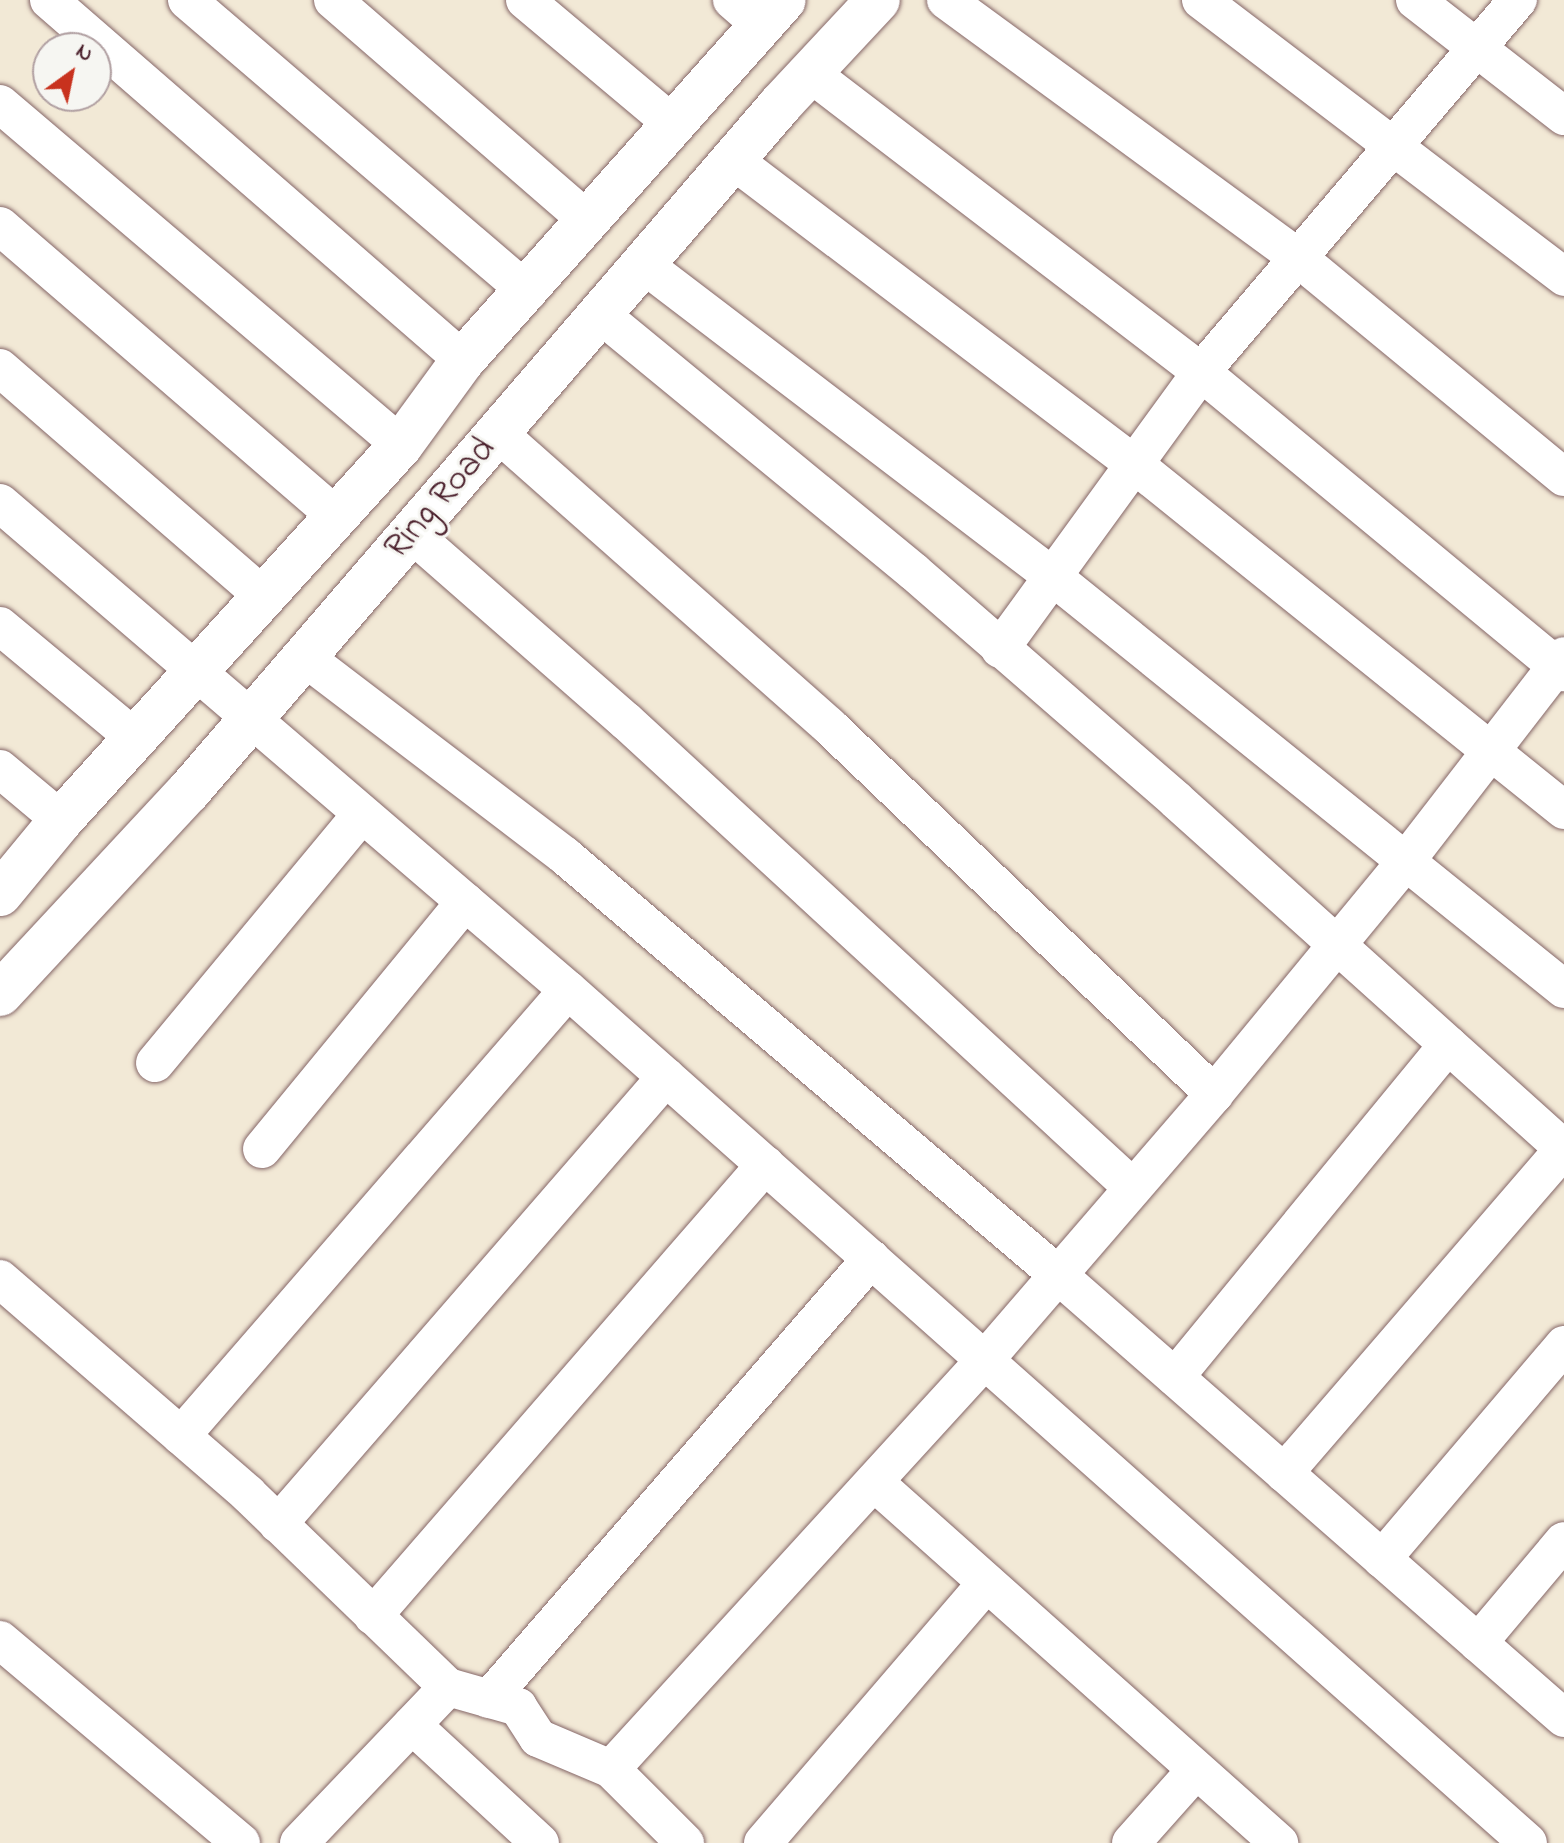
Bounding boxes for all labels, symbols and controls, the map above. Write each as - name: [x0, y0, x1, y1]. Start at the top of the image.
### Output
- north arrow: [32, 32, 112, 112]
- text: N: [69, 36, 99, 71]
- street label: Ring Road: [376, 429, 506, 569]

